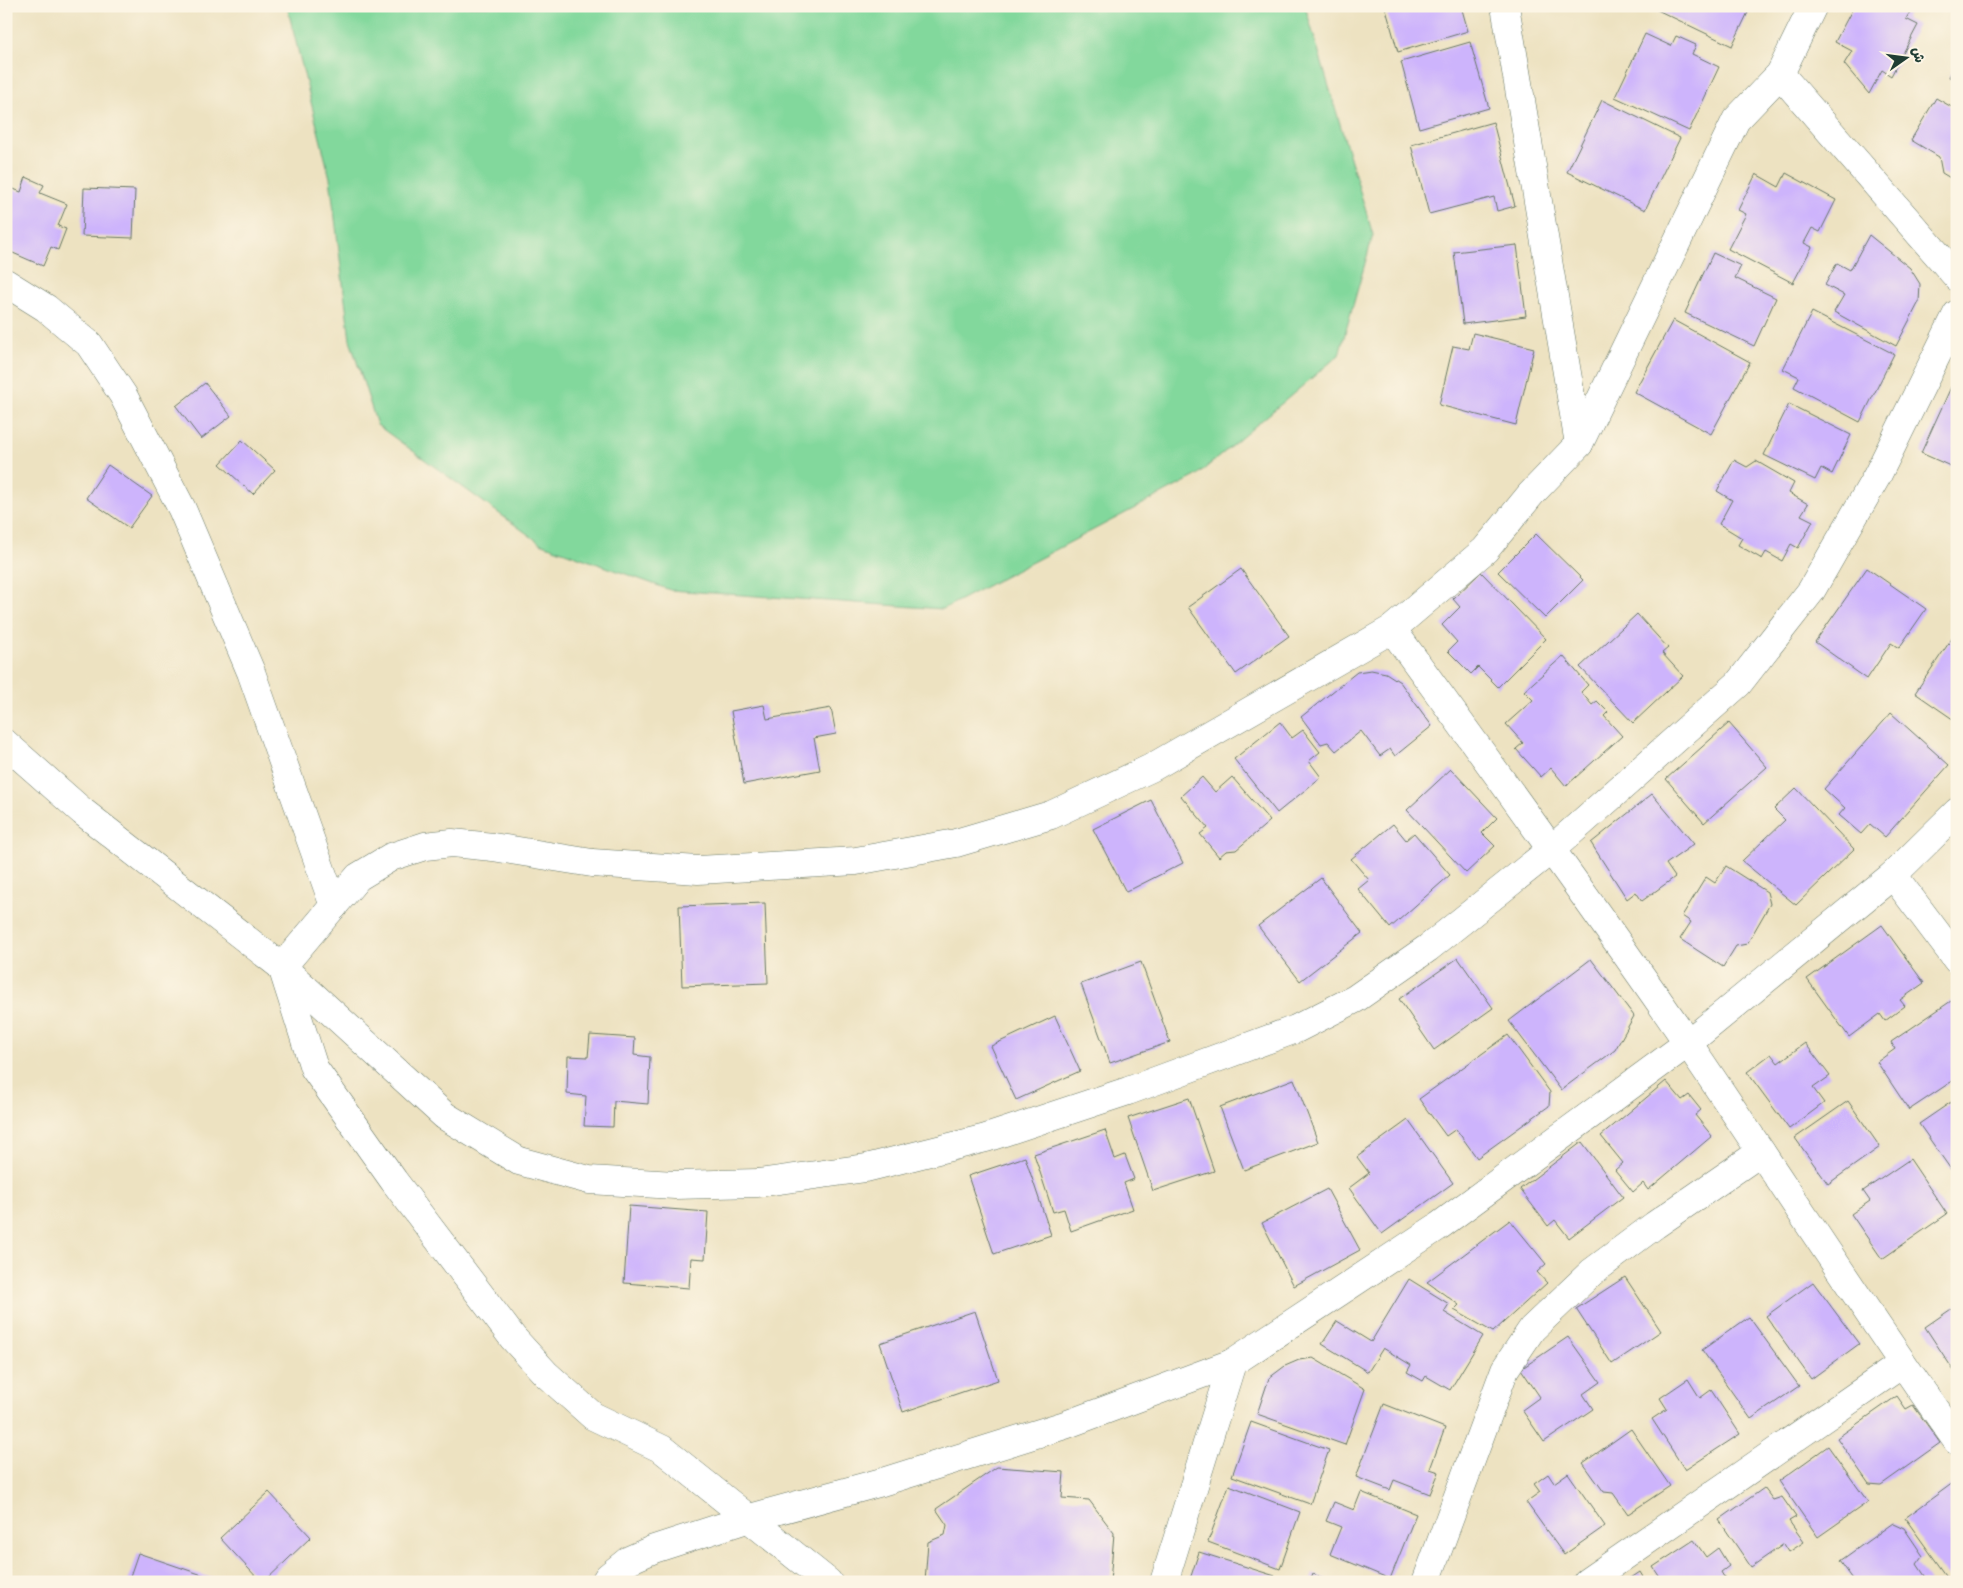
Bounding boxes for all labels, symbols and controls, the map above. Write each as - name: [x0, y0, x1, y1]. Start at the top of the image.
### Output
- north arrow: [1880, 32, 1930, 82]
- text: ش: [1908, 45, 1928, 65]

